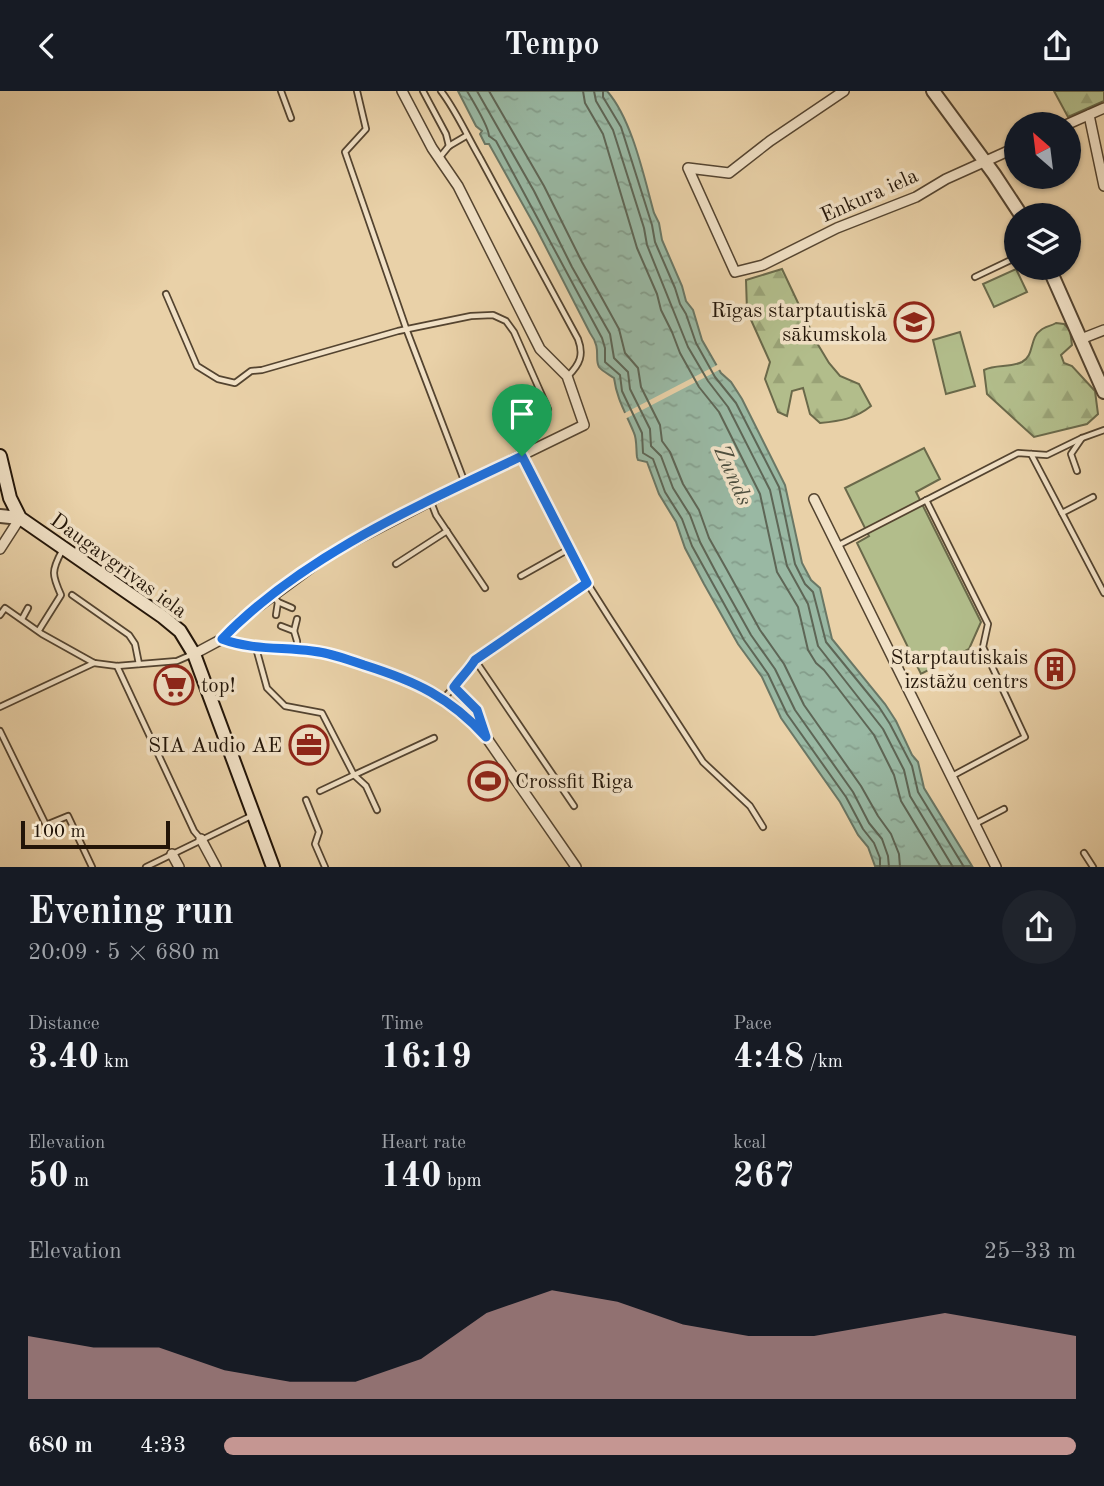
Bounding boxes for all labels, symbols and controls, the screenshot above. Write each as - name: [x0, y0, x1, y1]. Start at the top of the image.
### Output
- icon: back: [28, 27, 66, 65]
- icon: share: [1038, 27, 1076, 65]
- text: Tempo: [504, 30, 600, 62]
- north arrow: [1004, 112, 1082, 189]
- map controls: [1004, 112, 1081, 280]
- street label: Enkura iela: [818, 166, 921, 227]
- button: layers: [1004, 203, 1081, 280]
- place label: Rīgas starptautiskā sākumskola: [711, 301, 887, 346]
- school or university icon: Rīgas starptautiskā sākumskola: [893, 301, 935, 343]
- pin: [492, 384, 552, 456]
- icon: arrive: [503, 395, 541, 433]
- water label: Zunds: [709, 442, 756, 510]
- street label: Daugavgrīvas iela: [46, 510, 190, 623]
- place label: Starptautiskais izstāžu centrs: [891, 648, 1028, 693]
- building icon: Starptautiskais izstāžu centrs: [1034, 648, 1076, 690]
- supermarket icon: top!: [153, 664, 195, 706]
- place label: top!: [201, 676, 236, 697]
- office icon: SIA Audio AE: [288, 724, 330, 766]
- place label: SIA Audio AE: [148, 736, 282, 757]
- sports icon: Crossfit Riga: [467, 760, 509, 802]
- place label: Crossfit Riga: [515, 772, 633, 793]
- scale bar: [21, 817, 170, 849]
- text: 100 m: [32, 823, 85, 842]
- button: share: [1002, 890, 1076, 964]
- text: Evening run: [28, 894, 234, 932]
- text: 20:09 · 5 × 680 m: [28, 941, 220, 964]
- text: Distance: [28, 1015, 100, 1034]
- text: Time: [381, 1015, 423, 1034]
- text: Pace: [733, 1015, 772, 1034]
- text: 3.40: [28, 1040, 99, 1075]
- text: 16:19: [381, 1040, 472, 1075]
- text: 4:48: [733, 1040, 804, 1075]
- text: km: [99, 1053, 129, 1072]
- text: /km: [804, 1053, 843, 1072]
- text: Elevation: [28, 1134, 105, 1153]
- text: Heart rate: [381, 1134, 466, 1153]
- text: kcal: [733, 1134, 766, 1153]
- text: 50: [28, 1159, 69, 1194]
- text: 140: [381, 1159, 442, 1194]
- text: 267: [733, 1159, 794, 1194]
- text: m: [69, 1172, 89, 1191]
- text: bpm: [442, 1172, 482, 1191]
- text: Elevation: [28, 1240, 122, 1263]
- text: 25–33 m: [984, 1240, 1076, 1263]
- text: 680 m: [28, 1434, 93, 1457]
- text: 4:33: [140, 1434, 186, 1457]

